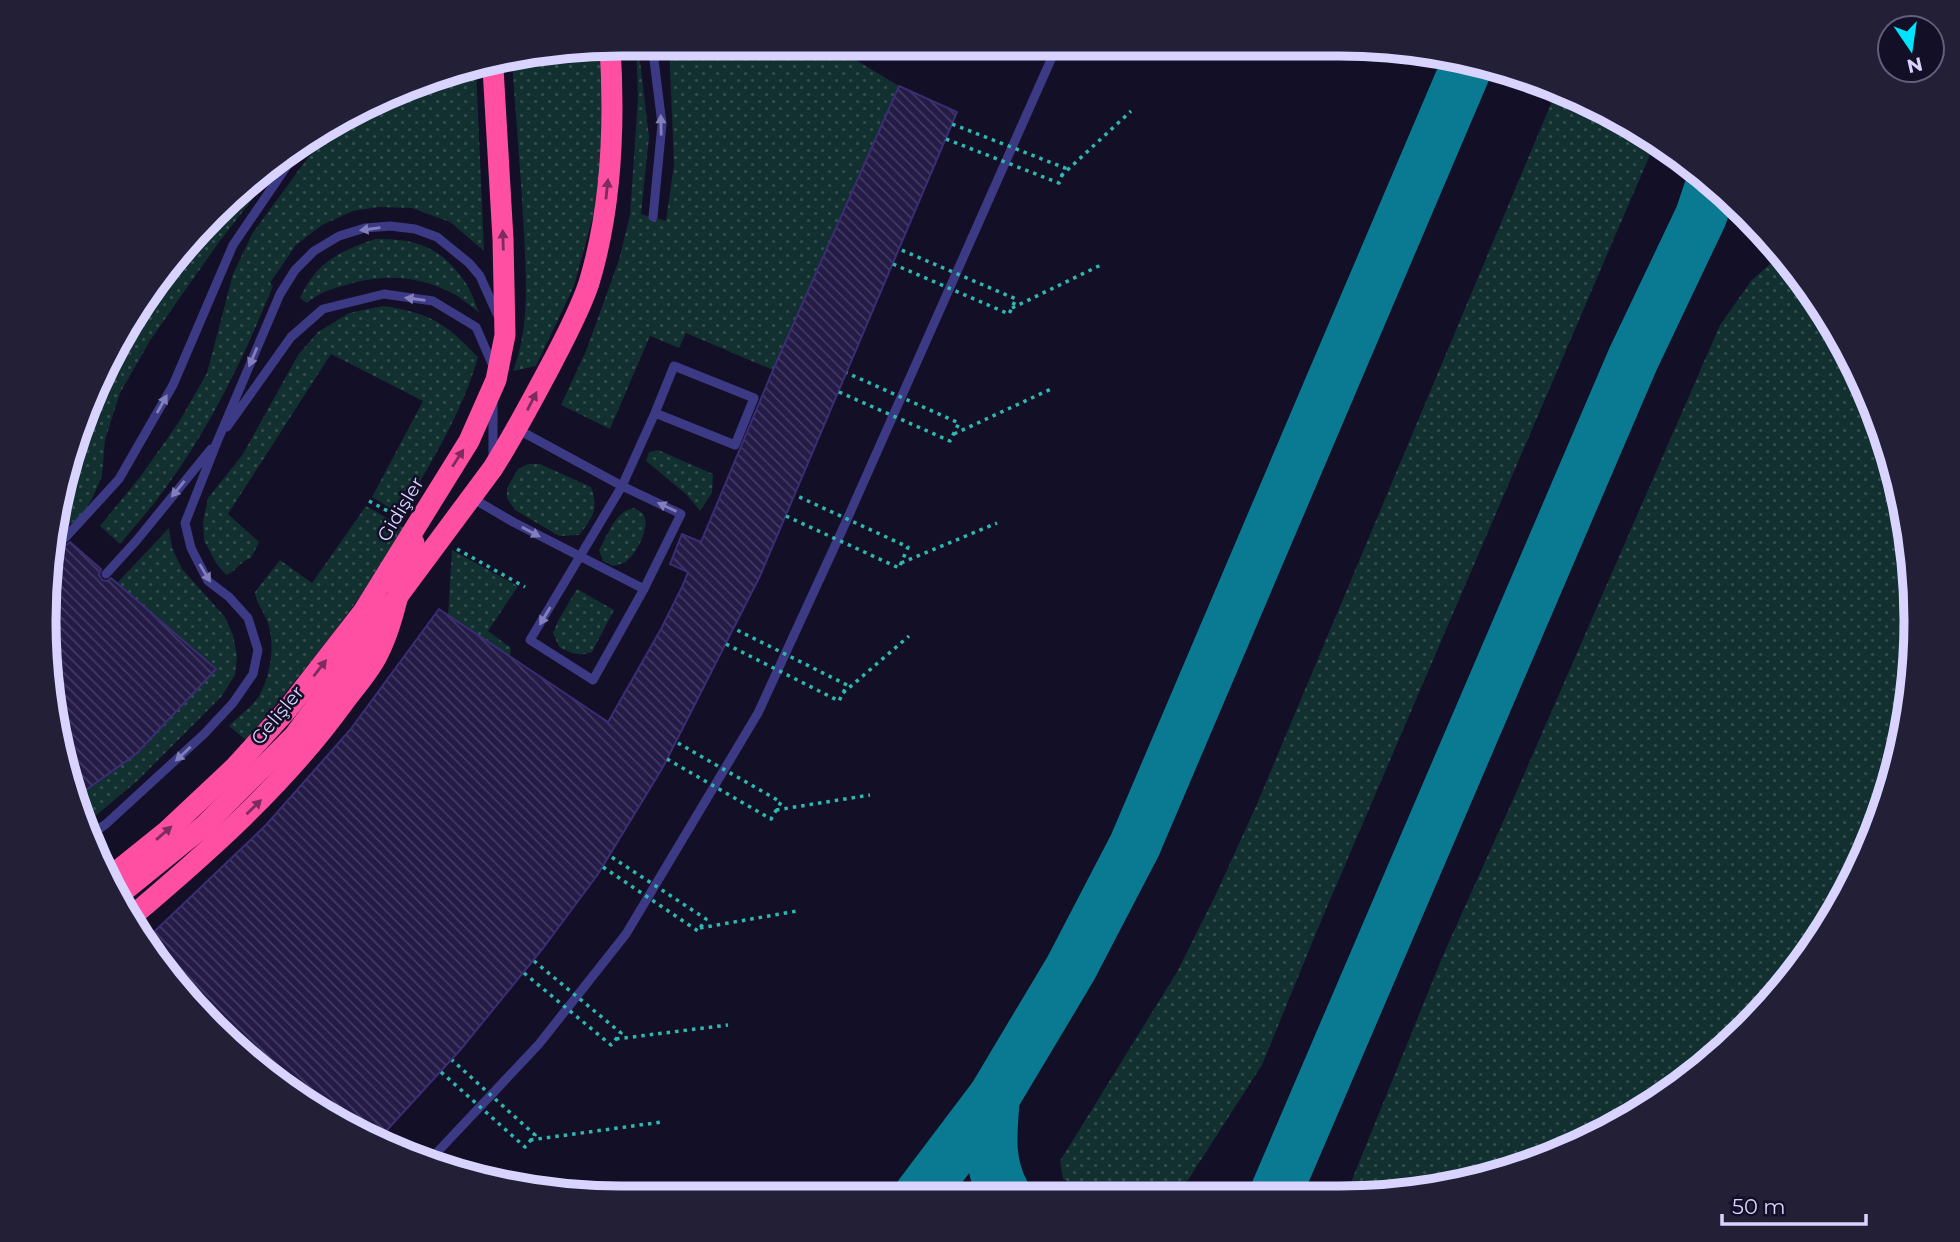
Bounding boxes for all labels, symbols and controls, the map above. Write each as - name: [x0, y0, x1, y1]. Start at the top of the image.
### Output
- north arrow: [1876, 14, 1946, 84]
- text: N: [1905, 52, 1925, 78]
- one-way arrow: [655, 113, 667, 135]
- one-way arrow: [602, 177, 613, 199]
- one-way arrow: [359, 223, 381, 234]
- one-way arrow: [497, 229, 509, 251]
- one-way arrow: [404, 293, 426, 304]
- one-way arrow: [248, 347, 259, 368]
- one-way arrow: [526, 391, 538, 411]
- one-way arrow: [156, 394, 168, 414]
- one-way arrow: [452, 448, 465, 467]
- street label: Gidişler: [372, 473, 429, 546]
- one-way arrow: [171, 479, 186, 497]
- one-way arrow: [656, 501, 677, 512]
- one-way arrow: [521, 526, 541, 537]
- one-way arrow: [198, 564, 211, 583]
- one-way arrow: [538, 606, 551, 625]
- one-way arrow: [312, 659, 327, 677]
- street label: Gelişler: [246, 681, 309, 749]
- one-way arrow: [175, 745, 192, 761]
- one-way arrow: [245, 799, 262, 815]
- one-way arrow: [155, 825, 173, 841]
- scale bar: [1722, 1182, 1866, 1226]
- text: 50 m: [1732, 1194, 1786, 1219]

